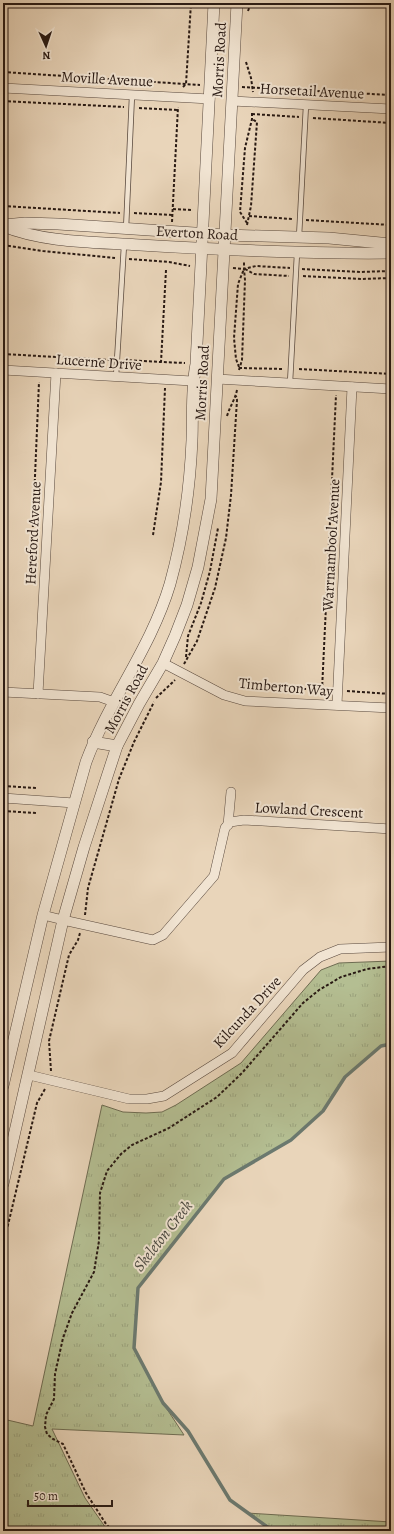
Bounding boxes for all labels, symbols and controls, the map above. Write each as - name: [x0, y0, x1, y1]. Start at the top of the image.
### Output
- street label: Morris Road: [207, 21, 231, 98]
- north arrow: [26, 26, 66, 66]
- text: N: [42, 48, 51, 63]
- street label: Moville Avenue: [60, 67, 154, 91]
- street label: Horsetail Avenue: [259, 78, 365, 104]
- street label: Everton Road: [155, 221, 239, 245]
- street label: Morris Road: [190, 344, 214, 421]
- street label: Lucerne Drive: [55, 349, 143, 375]
- street label: Warrnambool Avenue: [317, 478, 344, 613]
- street label: Hereford Avenue: [20, 481, 46, 585]
- street label: Morris Road: [99, 660, 153, 737]
- street label: Timberton Way: [238, 673, 334, 701]
- street label: Lowland Crescent: [254, 797, 364, 823]
- street label: Kilcunda Drive: [208, 971, 286, 1052]
- water label: Skeleton Creek: [128, 1196, 198, 1276]
- scale bar: [28, 1482, 112, 1508]
- text: 50 m: [34, 1488, 58, 1504]

